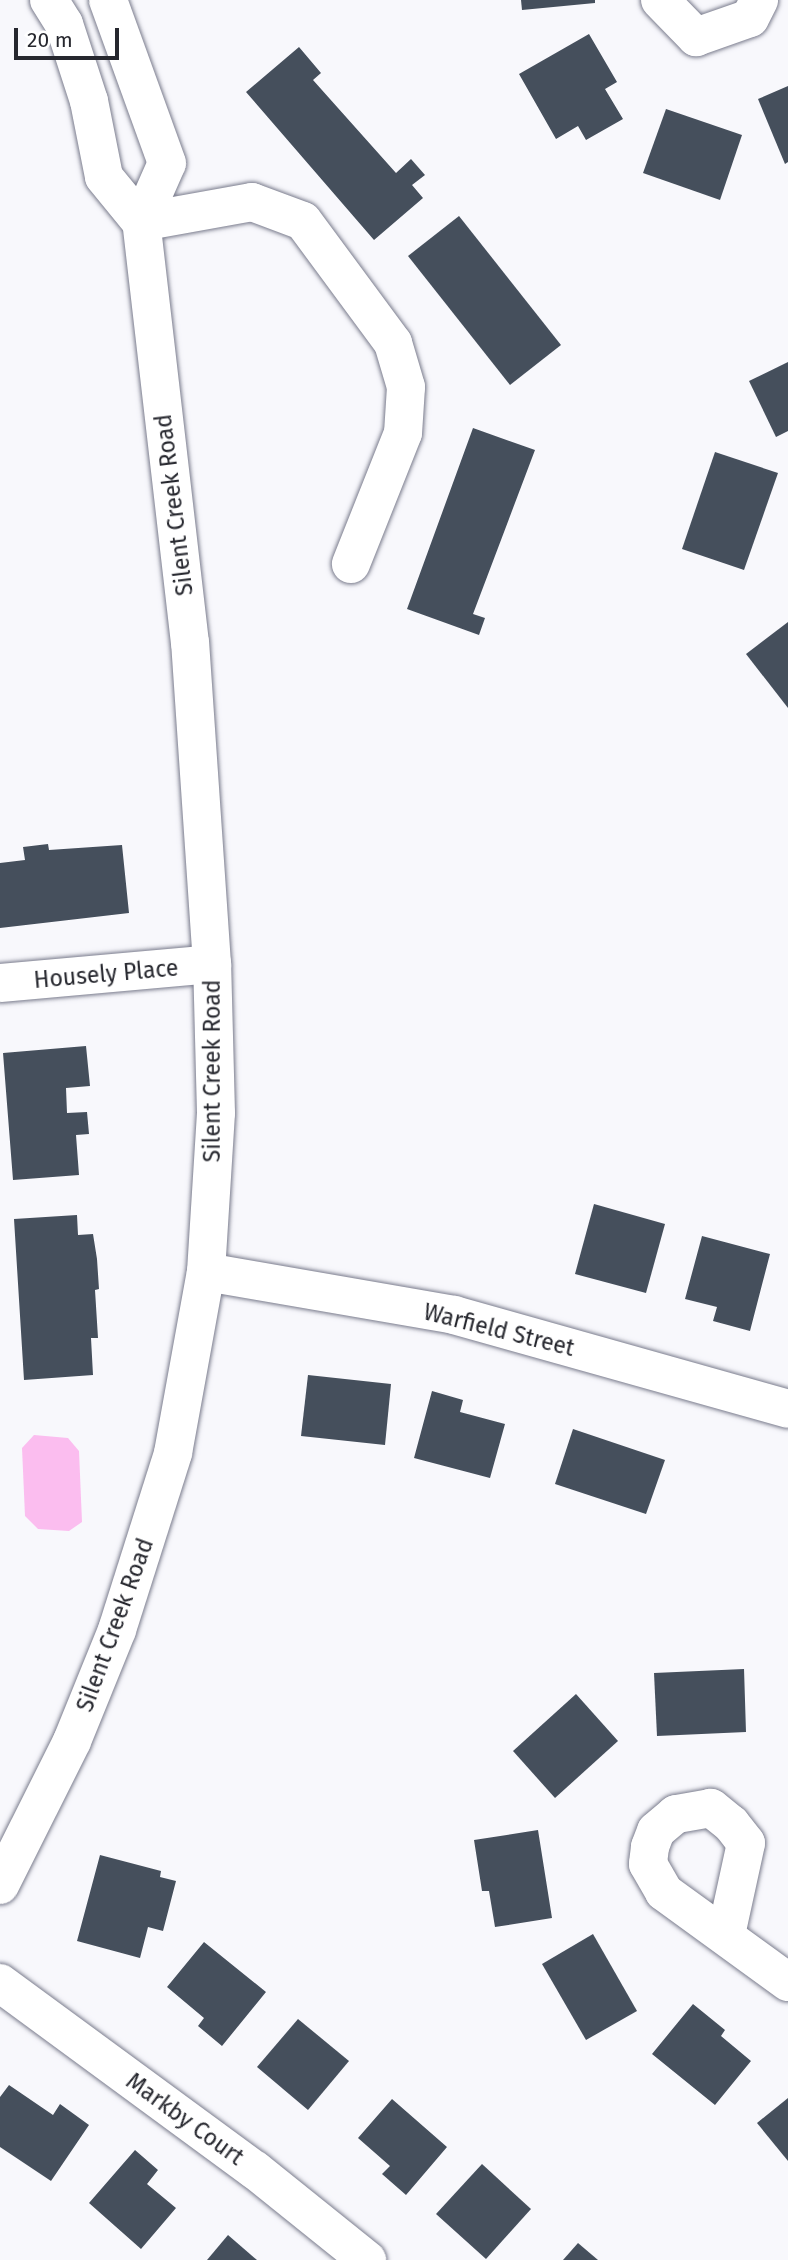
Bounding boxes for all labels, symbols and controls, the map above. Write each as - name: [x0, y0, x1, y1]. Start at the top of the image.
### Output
- scale bar: [18, 14, 122, 58]
- text: 20 m: [27, 27, 73, 53]
- street label: Silent Creek Road: [149, 413, 199, 597]
- street label: Housely Place: [33, 954, 179, 994]
- street label: Silent Creek Road: [198, 980, 226, 1162]
- street label: Warfield Street: [421, 1298, 577, 1362]
- street label: Silent Creek Road: [71, 1534, 159, 1716]
- street label: Markby Court: [121, 2067, 249, 2171]

